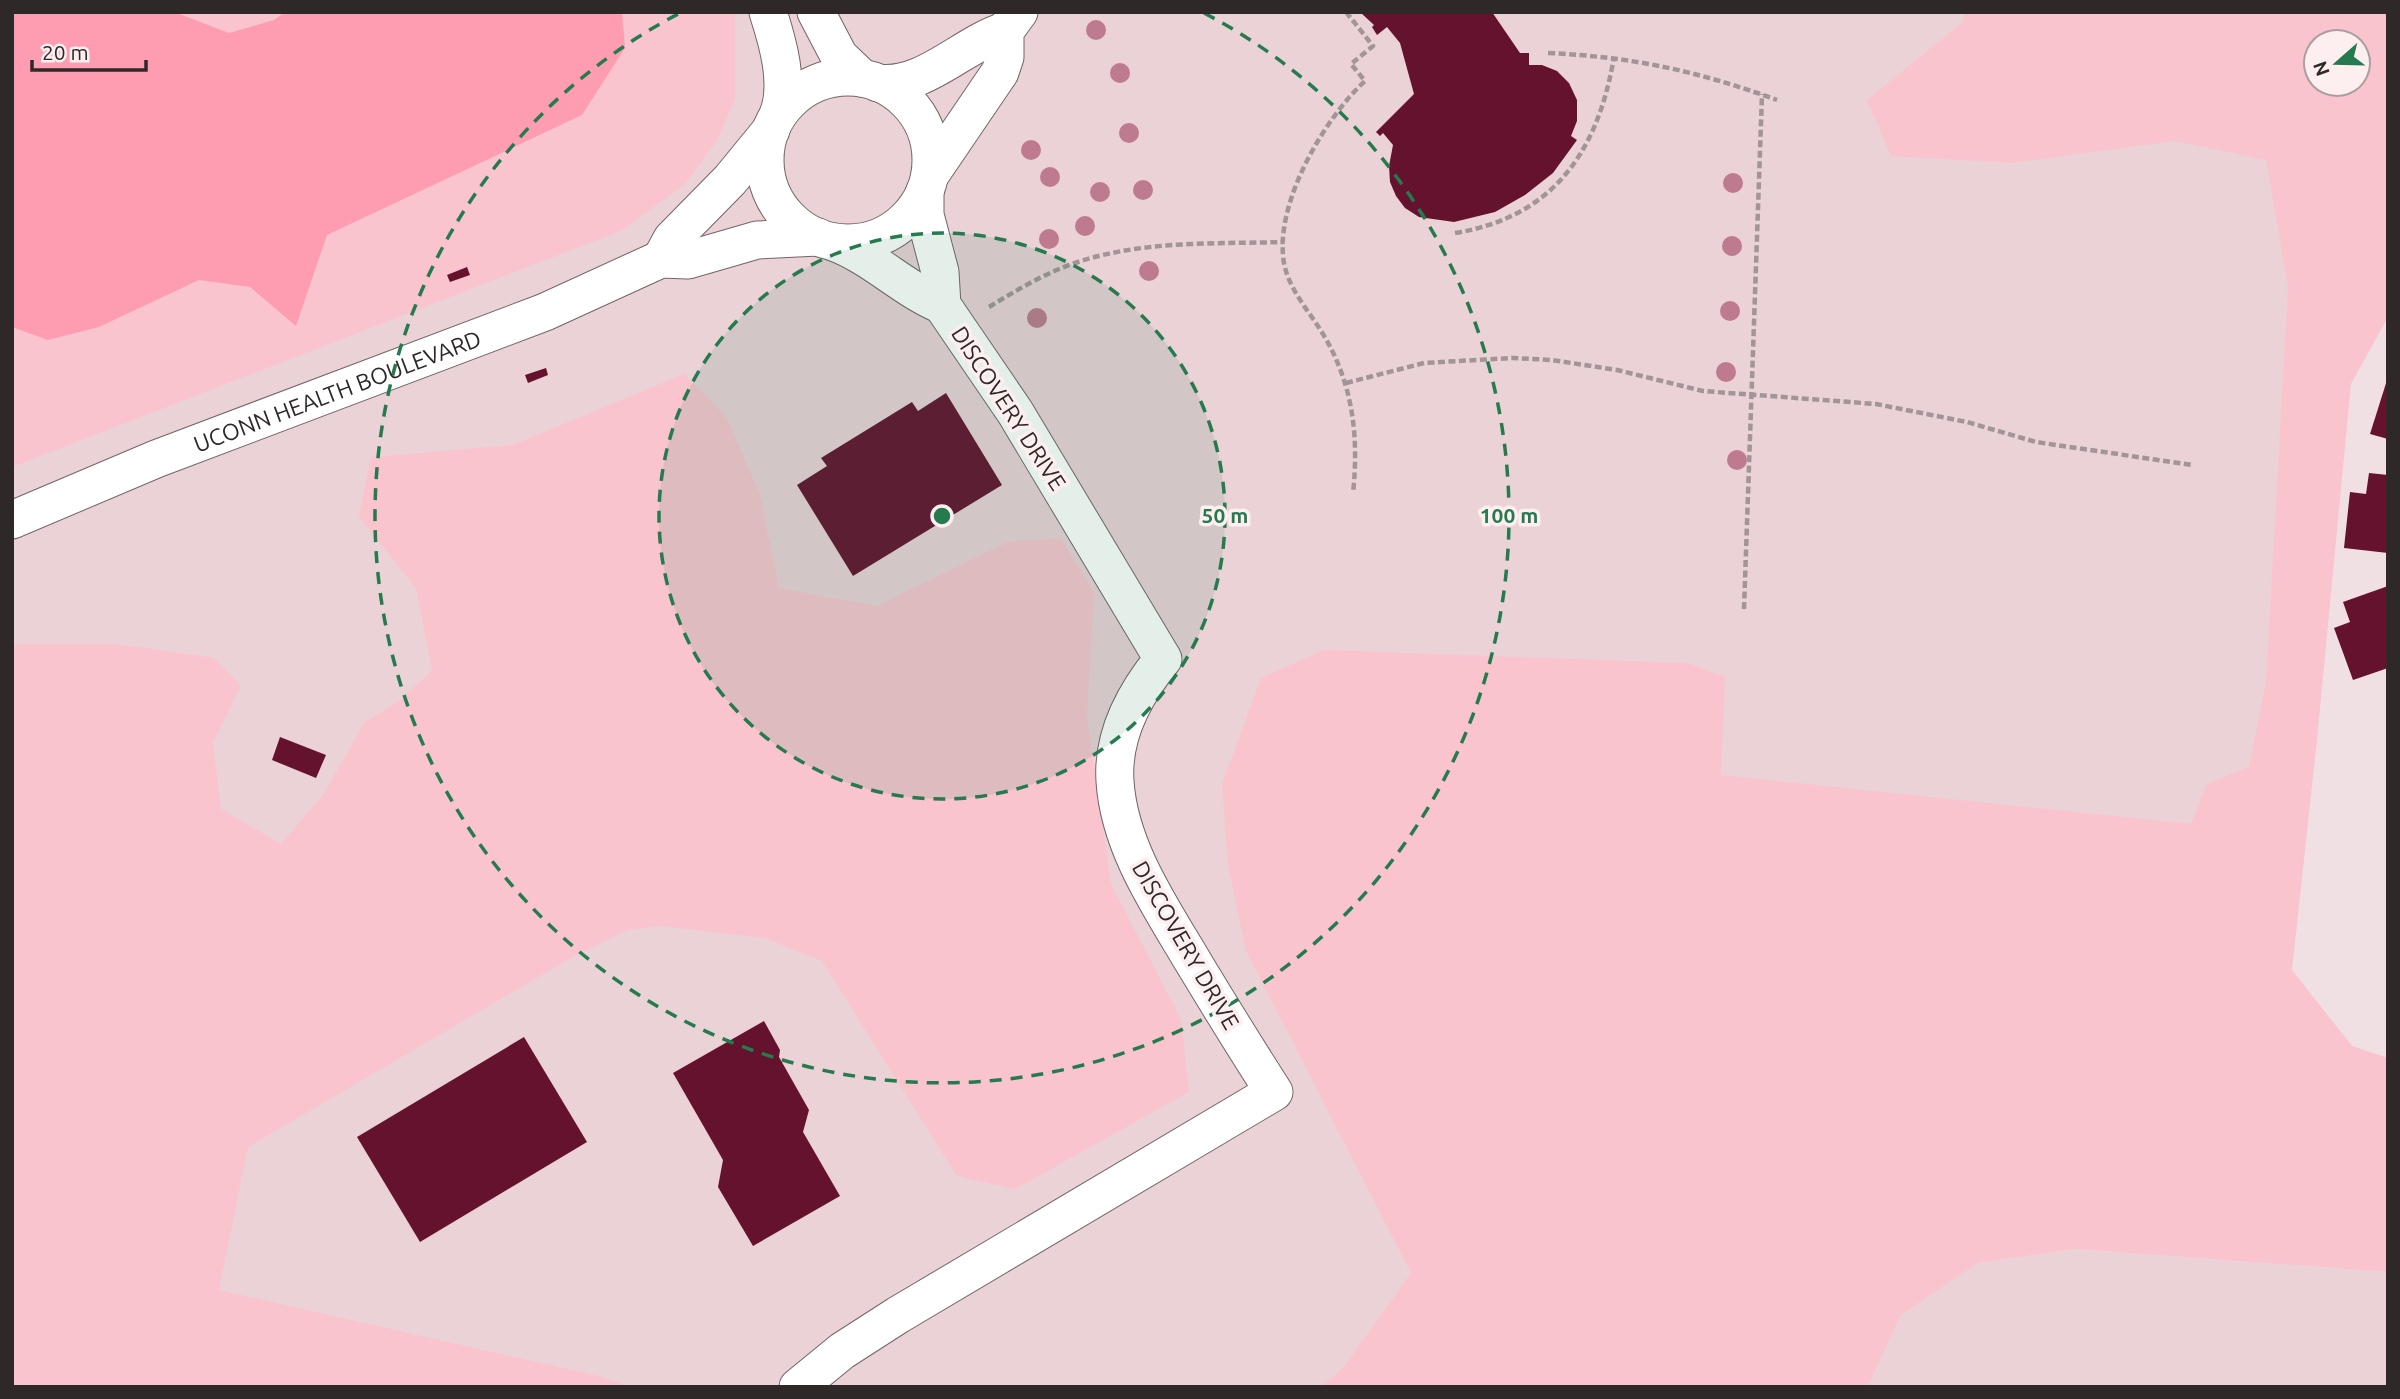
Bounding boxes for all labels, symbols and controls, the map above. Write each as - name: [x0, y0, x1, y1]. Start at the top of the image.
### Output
- scale bar: [32, 28, 145, 72]
- north arrow: [2302, 28, 2372, 98]
- text: 20 m: [42, 40, 89, 64]
- text: N: [2308, 58, 2334, 79]
- street label: DISCOVERY DRIVE: [947, 322, 1071, 494]
- street label: UCONN HEALTH BOULEVARD: [190, 325, 484, 456]
- text: 50 m: [1202, 503, 1248, 527]
- text: 100 m: [1480, 503, 1538, 527]
- centre of rings: [930, 504, 954, 528]
- street label: DISCOVERY DRIVE: [1128, 857, 1244, 1033]

